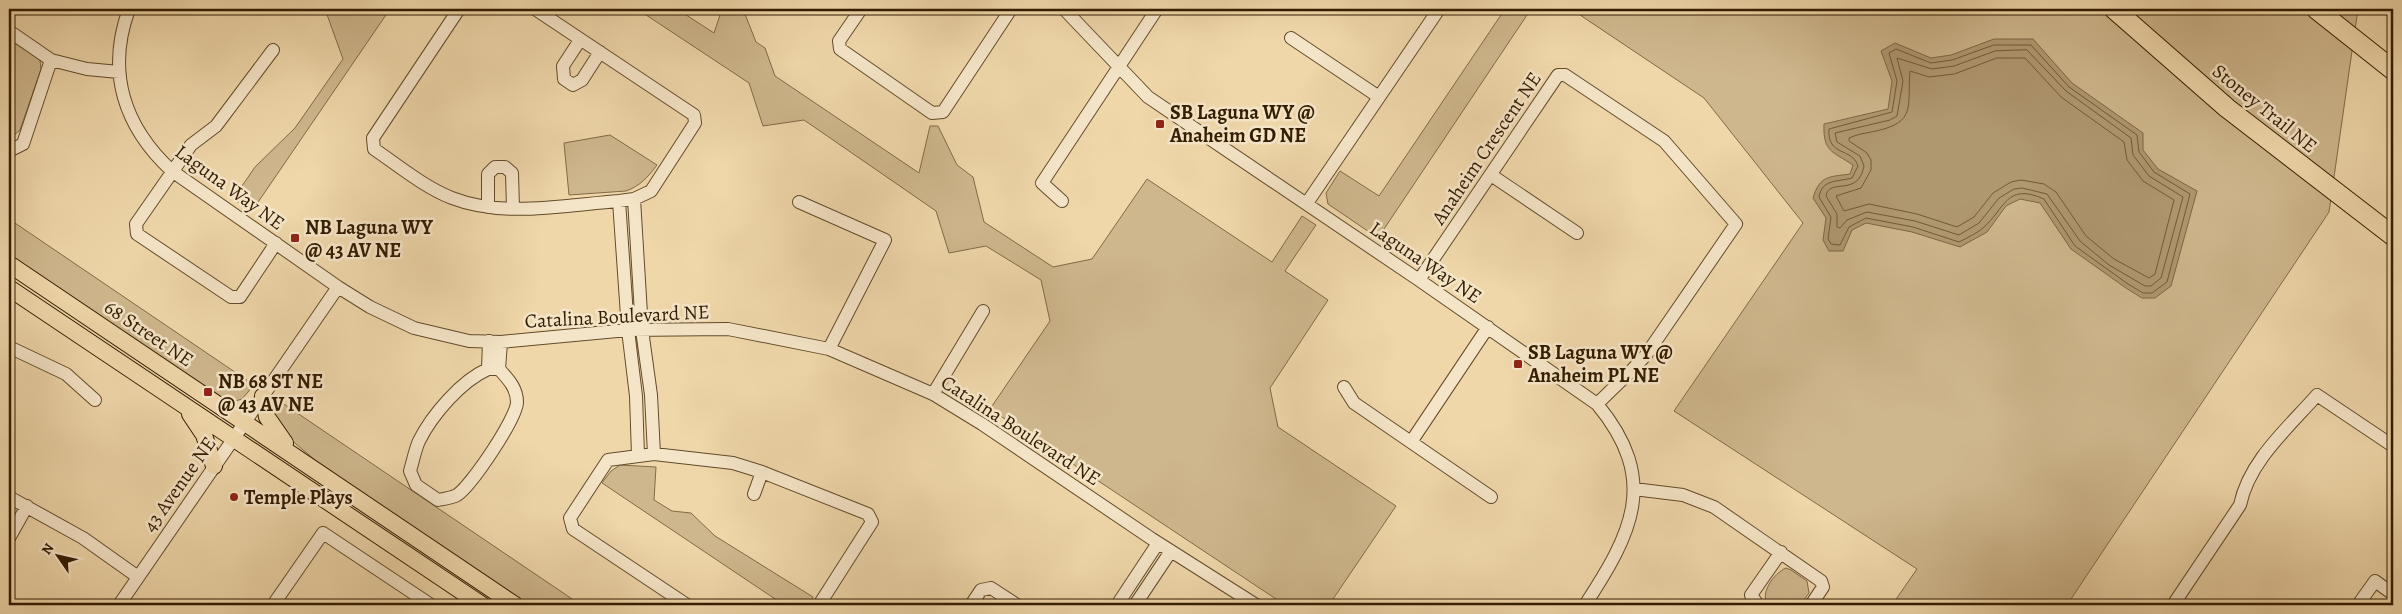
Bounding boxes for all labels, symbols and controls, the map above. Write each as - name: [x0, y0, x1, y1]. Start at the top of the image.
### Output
- street label: Stoney Trail NE: [2207, 58, 2323, 159]
- street label: Anaheim Crescent NE: [1425, 67, 1548, 231]
- place label: SB Laguna WY @ Anaheim GD NE: [1169, 99, 1315, 149]
- marker: SB Laguna WY @ Anaheim GD NE: [1154, 118, 1166, 130]
- street label: Laguna Way NE: [169, 138, 290, 236]
- place label: NB Laguna WY @ 43 AV NE: [305, 214, 434, 264]
- street label: Laguna Way NE: [1364, 215, 1487, 310]
- marker: NB Laguna WY @ 43 AV NE: [289, 232, 301, 244]
- street label: 68 Street NE: [99, 294, 199, 373]
- street label: Catalina Boulevard NE: [524, 298, 710, 335]
- place label: SB Laguna WY @ Anaheim PL NE: [1527, 339, 1673, 389]
- marker: SB Laguna WY @ Anaheim PL NE: [1512, 358, 1524, 370]
- place label: NB 68 ST NE @ 43 AV NE: [218, 368, 323, 418]
- street label: Catalina Boulevard NE: [936, 369, 1106, 492]
- marker: NB 68 ST NE @ 43 AV NE: [202, 386, 214, 398]
- street label: 43 Avenue NE: [136, 431, 222, 538]
- place label: Temple Plays: [244, 484, 353, 511]
- marker: Temple Plays: [228, 491, 240, 503]
- north arrow: [32, 532, 82, 582]
- text: N: [37, 539, 58, 559]

